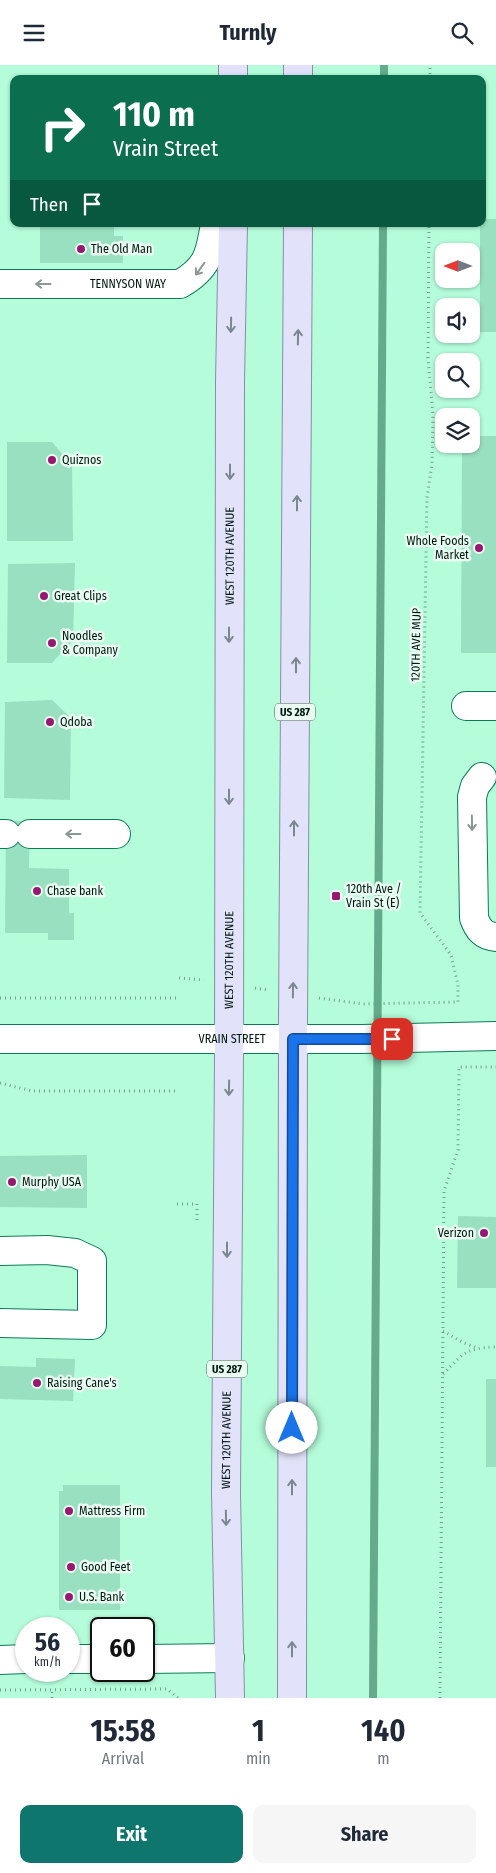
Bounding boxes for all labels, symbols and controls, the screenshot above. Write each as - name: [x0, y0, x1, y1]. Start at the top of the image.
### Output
- icon: menu: [20, 19, 48, 47]
- text: Turnly: [219, 19, 277, 46]
- icon: search: [448, 19, 476, 47]
- text: 110 m: [113, 93, 195, 135]
- icon: right: [30, 95, 95, 160]
- text: Vrain Street: [113, 135, 218, 162]
- icon: arrive: [78, 190, 106, 218]
- text: Then: [30, 193, 68, 216]
- place label: The Old Man: [91, 242, 152, 256]
- marker: The Old Man: [75, 243, 87, 255]
- north arrow: [435, 243, 480, 287]
- map controls: [435, 243, 480, 453]
- one-way arrow: [194, 262, 205, 275]
- street label: TENNYSON WAY: [90, 277, 166, 291]
- one-way arrow: [35, 279, 52, 289]
- button: sound: [435, 298, 480, 343]
- one-way arrow: [226, 317, 235, 333]
- one-way arrow: [293, 329, 303, 346]
- button: search: [435, 353, 480, 398]
- button: layers: [435, 408, 480, 453]
- place label: Quiznos: [62, 453, 101, 467]
- marker: Quiznos: [46, 454, 58, 466]
- one-way arrow: [225, 464, 235, 480]
- one-way arrow: [292, 495, 302, 512]
- street label: WEST 120TH AVENUE: [223, 507, 237, 605]
- place label: Whole Foods Market: [407, 534, 469, 562]
- marker: Whole Foods Market: [473, 542, 485, 554]
- place label: Great Clips: [54, 589, 107, 603]
- marker: Great Clips: [38, 590, 50, 602]
- street label: 120TH AVE MUP: [408, 608, 424, 682]
- one-way arrow: [224, 626, 234, 643]
- place label: Noodles & Company: [62, 629, 119, 657]
- marker: Noodles & Company: [46, 637, 58, 649]
- one-way arrow: [291, 658, 301, 674]
- road number: US 287: [275, 703, 315, 721]
- place label: Qdoba: [60, 715, 93, 729]
- marker: Qdoba: [44, 716, 56, 728]
- one-way arrow: [224, 789, 234, 805]
- one-way arrow: [468, 815, 477, 831]
- one-way arrow: [290, 820, 299, 836]
- one-way arrow: [65, 829, 82, 839]
- place label: 120th Ave / Vrain St (E): [346, 882, 401, 910]
- place label: Chase bank: [47, 884, 103, 898]
- marker: Chase bank: [31, 885, 43, 897]
- marker: 120th Ave / Vrain St (E): [330, 890, 342, 902]
- street label: WEST 120TH AVENUE: [222, 911, 236, 1009]
- one-way arrow: [288, 983, 298, 999]
- pin: [371, 1018, 413, 1060]
- icon: arrive: [378, 1025, 406, 1053]
- street label: VRAIN STREET: [199, 1032, 266, 1046]
- one-way arrow: [224, 1080, 234, 1096]
- place label: Murphy USA: [22, 1175, 82, 1189]
- marker: Murphy USA: [6, 1176, 18, 1188]
- place label: Verizon: [438, 1226, 474, 1240]
- marker: Verizon: [478, 1227, 490, 1239]
- one-way arrow: [223, 1242, 232, 1258]
- road number: US 287: [207, 1361, 247, 1377]
- place label: Raising Cane's: [47, 1376, 117, 1390]
- marker: Raising Cane's: [31, 1377, 43, 1389]
- street label: WEST 120TH AVENUE: [219, 1391, 234, 1489]
- position arrow: [265, 1401, 317, 1453]
- one-way arrow: [287, 1479, 297, 1496]
- place label: Mattress Firm: [79, 1504, 145, 1518]
- marker: Mattress Firm: [63, 1505, 75, 1517]
- one-way arrow: [221, 1510, 231, 1526]
- place label: Good Feet: [81, 1560, 130, 1574]
- marker: Good Feet: [65, 1561, 77, 1573]
- place label: U.S. Bank: [79, 1590, 125, 1604]
- marker: U.S. Bank: [63, 1591, 75, 1603]
- speed limit sign: 60: [90, 1617, 155, 1682]
- text: 56: [35, 1628, 60, 1658]
- one-way arrow: [287, 1642, 297, 1658]
- text: km/h: [34, 1655, 61, 1669]
- text: 15:58: [90, 1713, 156, 1749]
- text: 1: [252, 1713, 265, 1749]
- text: 140: [361, 1713, 406, 1749]
- text: Arrival: [102, 1749, 144, 1768]
- text: min: [246, 1749, 271, 1768]
- text: m: [377, 1749, 389, 1768]
- button: Exit: [20, 1805, 243, 1863]
- button: Share: [253, 1805, 476, 1863]

